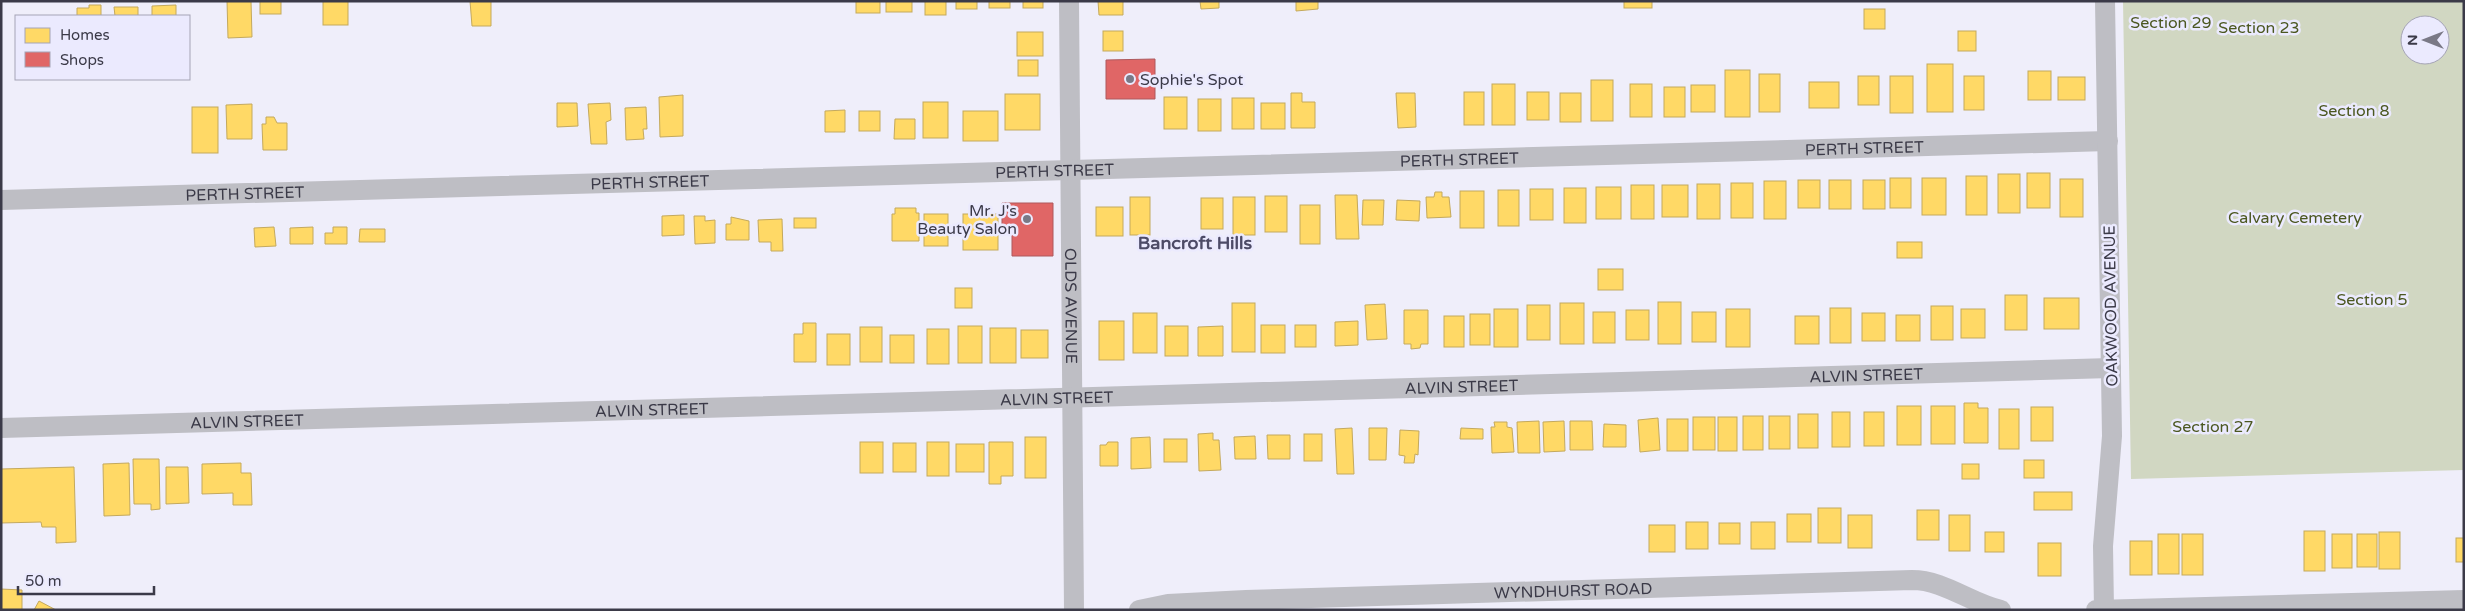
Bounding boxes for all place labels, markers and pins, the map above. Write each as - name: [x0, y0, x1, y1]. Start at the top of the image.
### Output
- place label: Sophie's Spot: [1140, 70, 1243, 90]
- marker: Sophie's Spot: [1124, 73, 1136, 85]
- place label: Mr. J's Beauty Salon: [917, 201, 1017, 239]
- marker: Mr. J's Beauty Salon: [1021, 213, 1033, 225]

